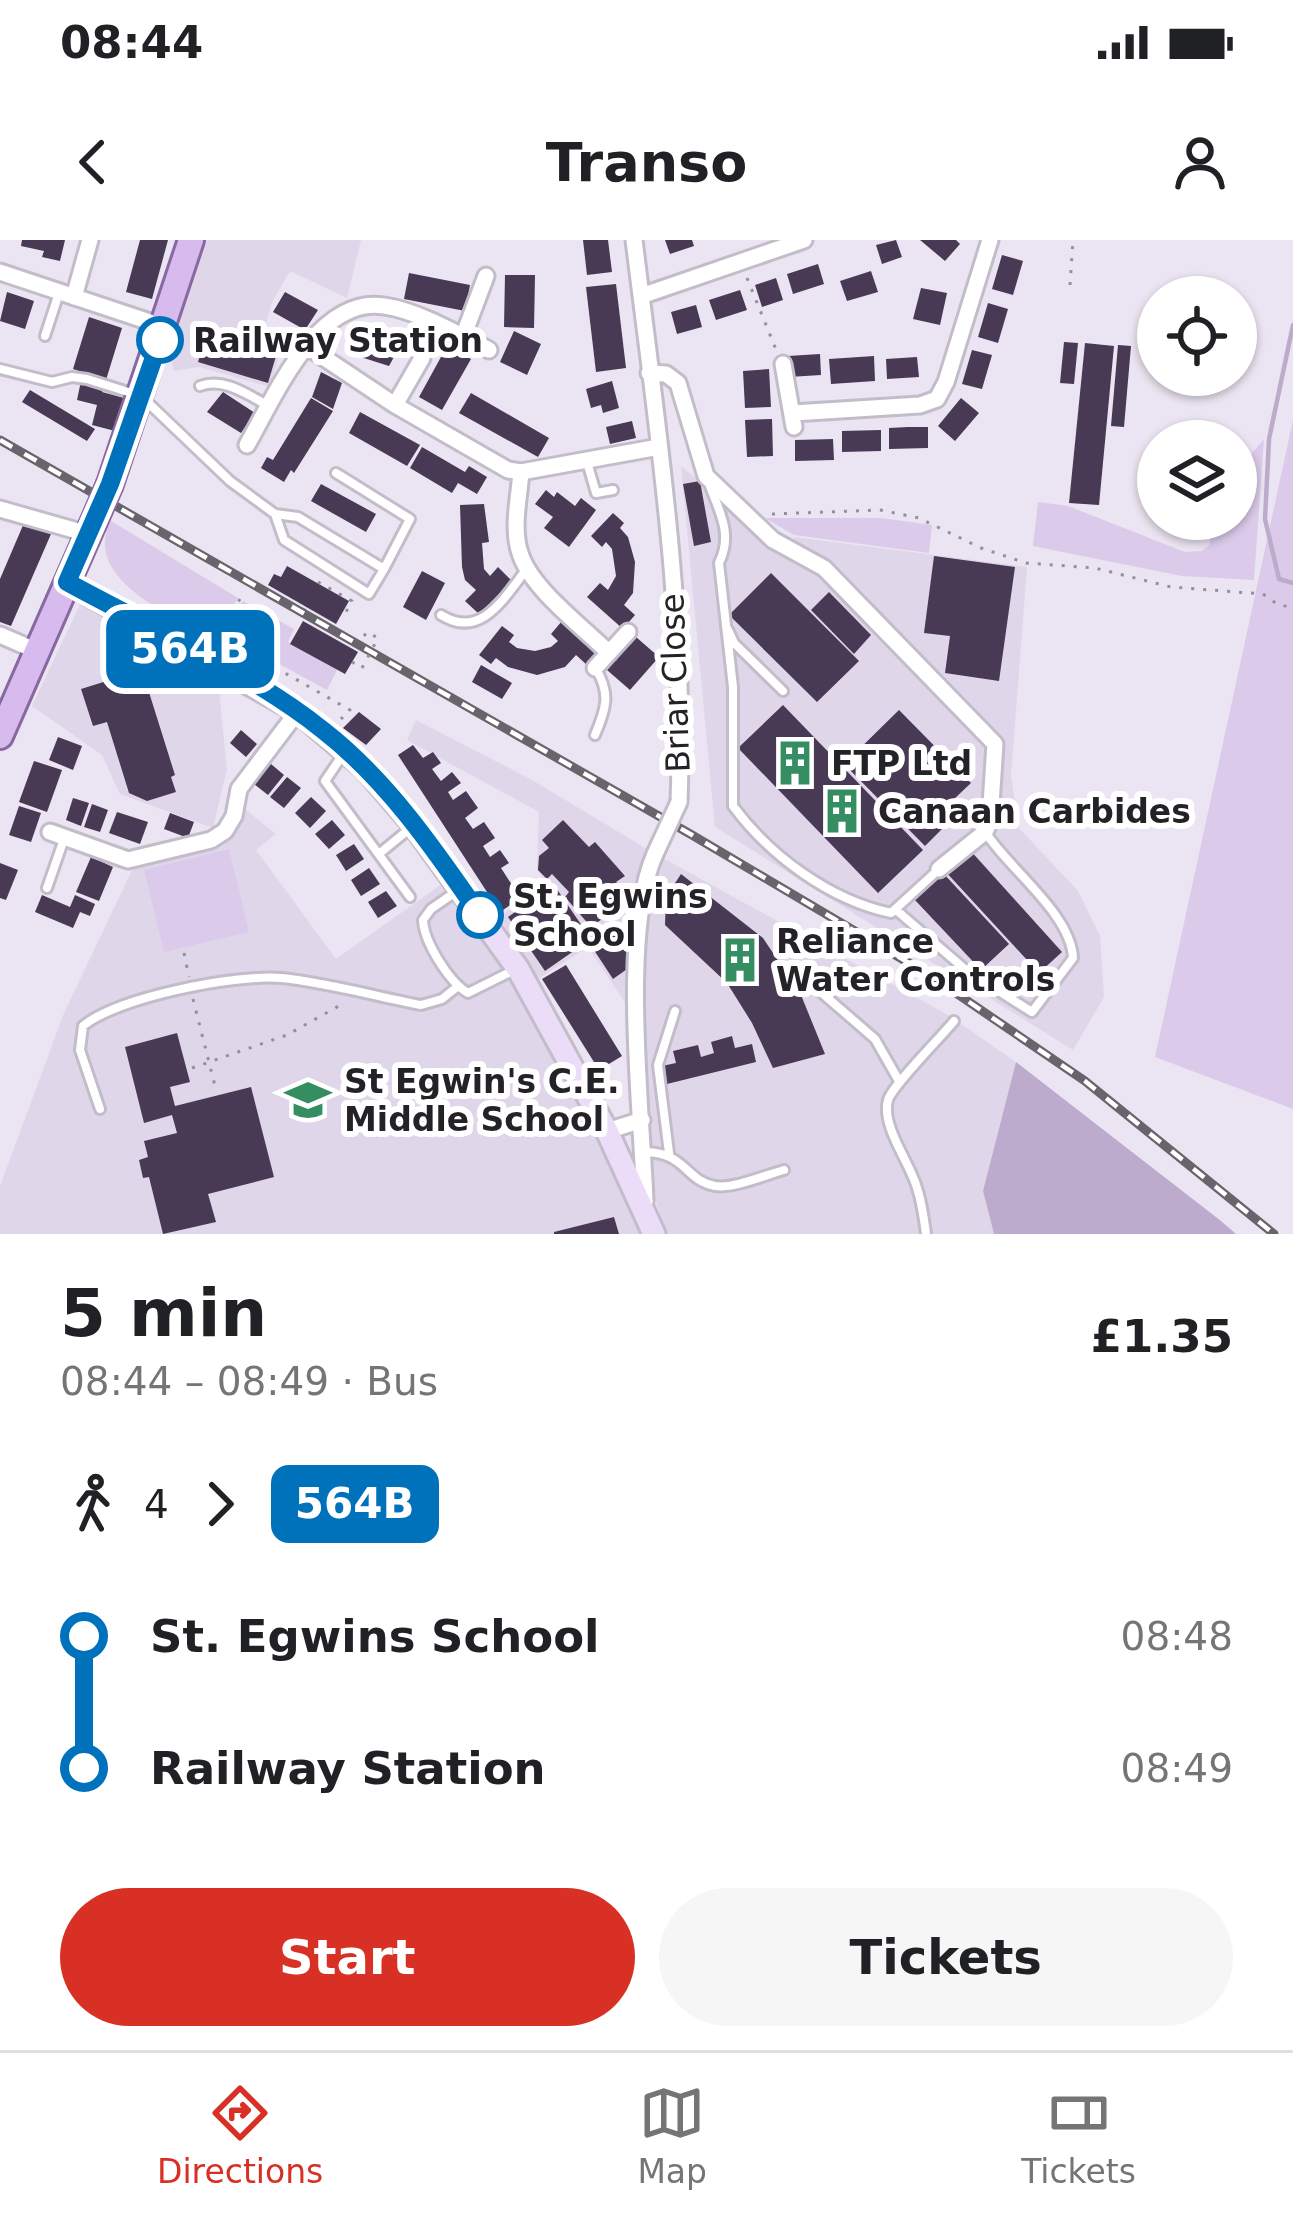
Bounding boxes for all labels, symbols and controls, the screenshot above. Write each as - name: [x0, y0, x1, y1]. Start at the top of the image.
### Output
- text: 08:44: [60, 16, 203, 69]
- icon: back: [60, 129, 126, 195]
- icon: person: [1167, 129, 1233, 195]
- text: Transo: [546, 131, 747, 194]
- map controls: [1137, 276, 1257, 540]
- button: locate: [1137, 276, 1257, 396]
- marker: Railway Station: [138, 318, 182, 362]
- place label: Railway Station: [193, 321, 483, 360]
- button: layers: [1137, 420, 1257, 540]
- street label: Briar Close: [652, 593, 698, 773]
- line badge: 564B: [106, 610, 274, 688]
- text: 564B: [130, 624, 250, 673]
- building icon: FTP Ltd: [770, 738, 820, 788]
- place label: FTP Ltd: [831, 744, 972, 783]
- building icon: Canaan Carbides: [817, 786, 867, 836]
- place label: Canaan Carbides: [878, 792, 1191, 831]
- place label: St. Egwins School: [513, 877, 708, 954]
- marker: St. Egwins School: [458, 893, 502, 937]
- place label: Reliance Water Controls: [776, 922, 1055, 999]
- building icon: Reliance Water Controls: [715, 935, 765, 985]
- place label: St Egwin's C.E. Middle School: [344, 1062, 620, 1139]
- school or university icon: St Egwin's C.E. Middle School: [283, 1075, 333, 1125]
- text: 5 min: [60, 1275, 267, 1352]
- text: £1.35: [1091, 1310, 1233, 1363]
- text: 08:44 – 08:49 · Bus: [60, 1359, 438, 1404]
- icon: walk: [60, 1471, 126, 1537]
- icon: forward: [187, 1471, 253, 1537]
- text: 564B: [295, 1479, 415, 1528]
- text: 4: [144, 1482, 169, 1527]
- text: St. Egwins School: [150, 1610, 600, 1663]
- text: 08:48: [1121, 1614, 1233, 1659]
- text: Railway Station: [150, 1742, 546, 1795]
- text: 08:49: [1121, 1746, 1233, 1791]
- button: Start: [60, 1888, 635, 2026]
- button: Tickets: [659, 1888, 1233, 2026]
- tab: Directions: [157, 2080, 323, 2191]
- tab: Map: [637, 2080, 707, 2191]
- tab: Tickets: [1021, 2080, 1136, 2191]

